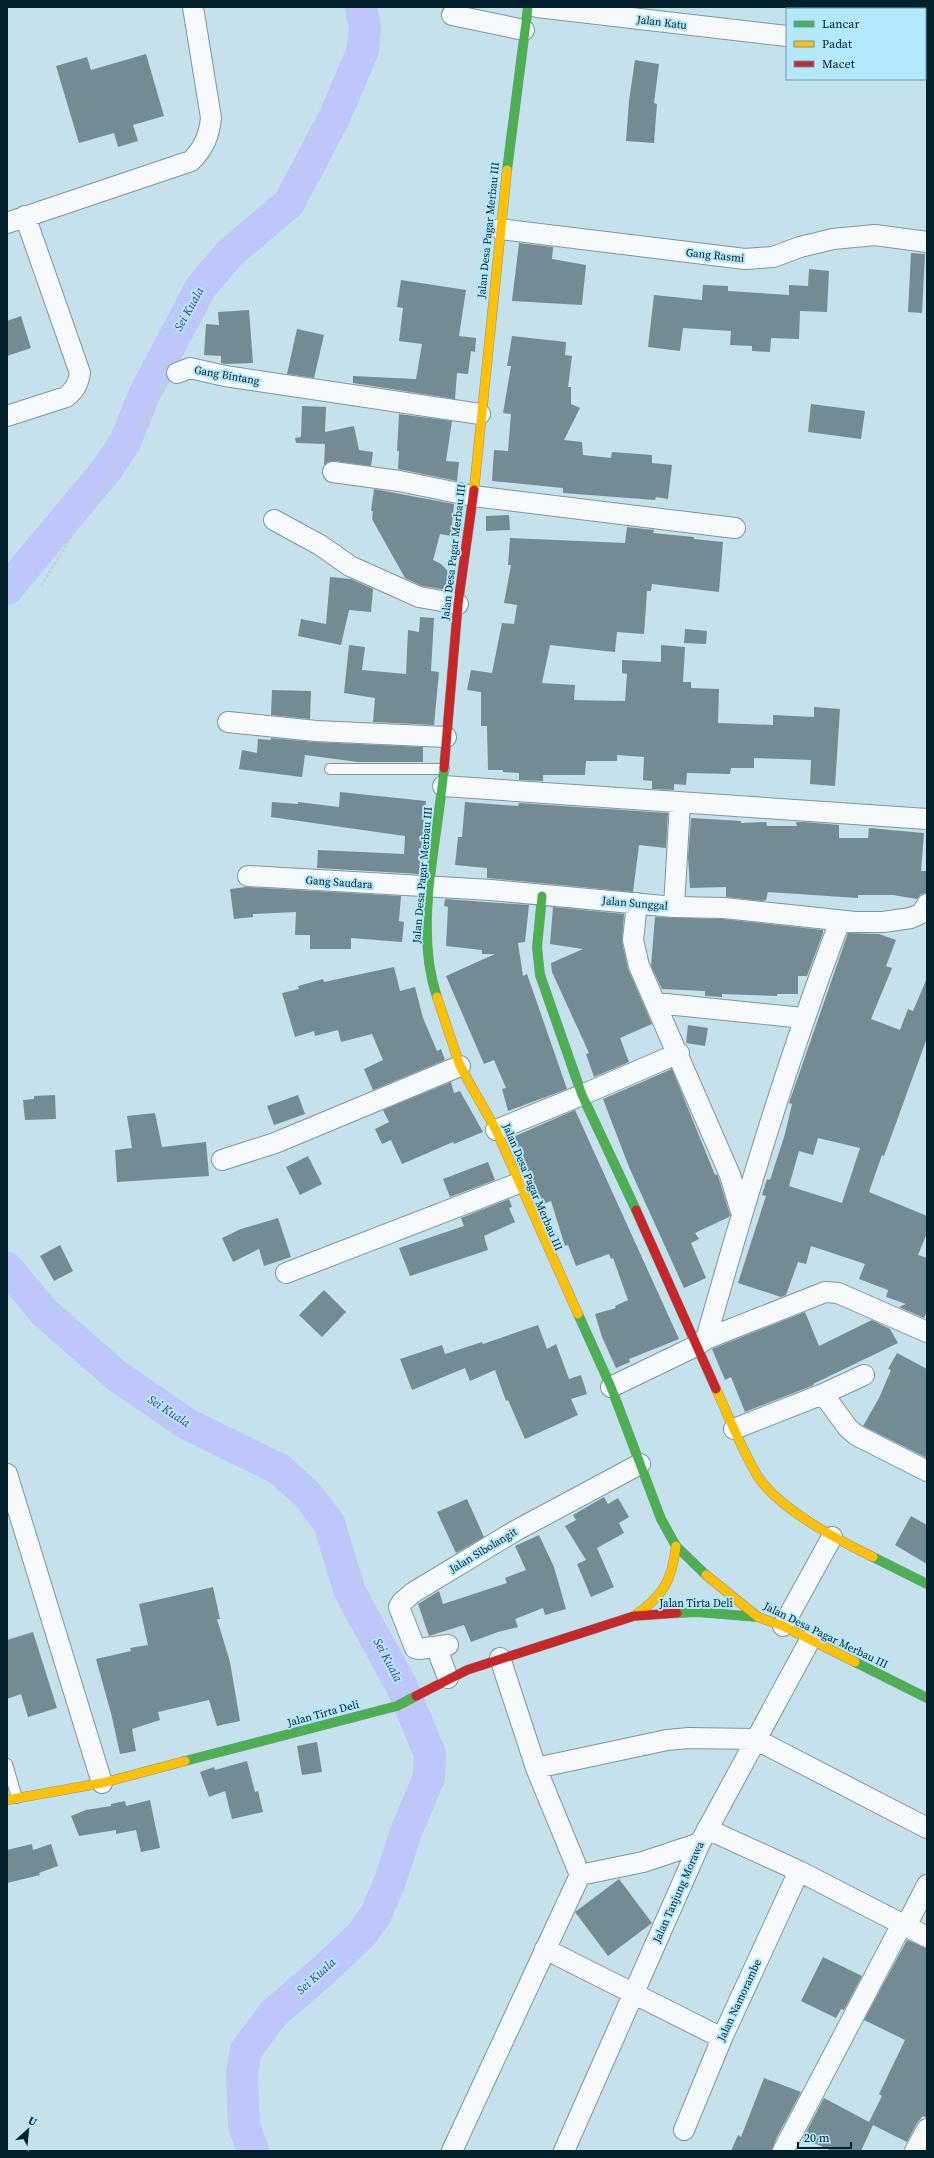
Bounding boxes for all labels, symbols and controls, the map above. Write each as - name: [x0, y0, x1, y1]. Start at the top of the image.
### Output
- legend: [786, 8, 926, 80]
- street label: Jalan Katu: [635, 12, 688, 33]
- text: Lancar: [822, 16, 859, 32]
- text: Padat: [822, 36, 852, 52]
- text: Macet: [822, 56, 855, 72]
- street label: Jalan Desa Pagar Merbau III: [474, 161, 503, 300]
- street label: Gang Rasmi: [685, 245, 745, 266]
- water label: Sei Kuala: [170, 284, 208, 334]
- street label: Gang Bintang: [193, 362, 261, 389]
- street label: Jalan Desa Pagar Merbau III: [438, 483, 469, 622]
- street label: Jalan Desa Pagar Merbau III: [409, 806, 436, 945]
- street label: Gang Saudara: [305, 873, 373, 892]
- street label: Jalan Sunggal: [600, 893, 668, 914]
- street label: Jalan Desa Pagar Merbau III: [498, 1120, 566, 1253]
- water label: Sei Kuala: [145, 1391, 194, 1431]
- street label: Jalan Sibolangit: [446, 1524, 520, 1577]
- street label: Jalan Tirta Deli: [658, 1596, 733, 1611]
- street label: Jalan Desa Pagar Merbau III: [760, 1598, 891, 1672]
- water label: Sei Kuala: [370, 1635, 407, 1685]
- street label: Jalan Tirta Deli: [285, 1697, 361, 1731]
- street label: Jalan Tanjung Morawa: [649, 1839, 708, 1946]
- water label: Sei Kuala: [293, 1954, 340, 1998]
- street label: Jalan Namorambe: [713, 1956, 765, 2045]
- north arrow: [8, 2110, 48, 2150]
- text: U: [25, 2113, 39, 2130]
- scale bar: [798, 2124, 851, 2150]
- text: 20 m: [804, 2130, 830, 2146]

